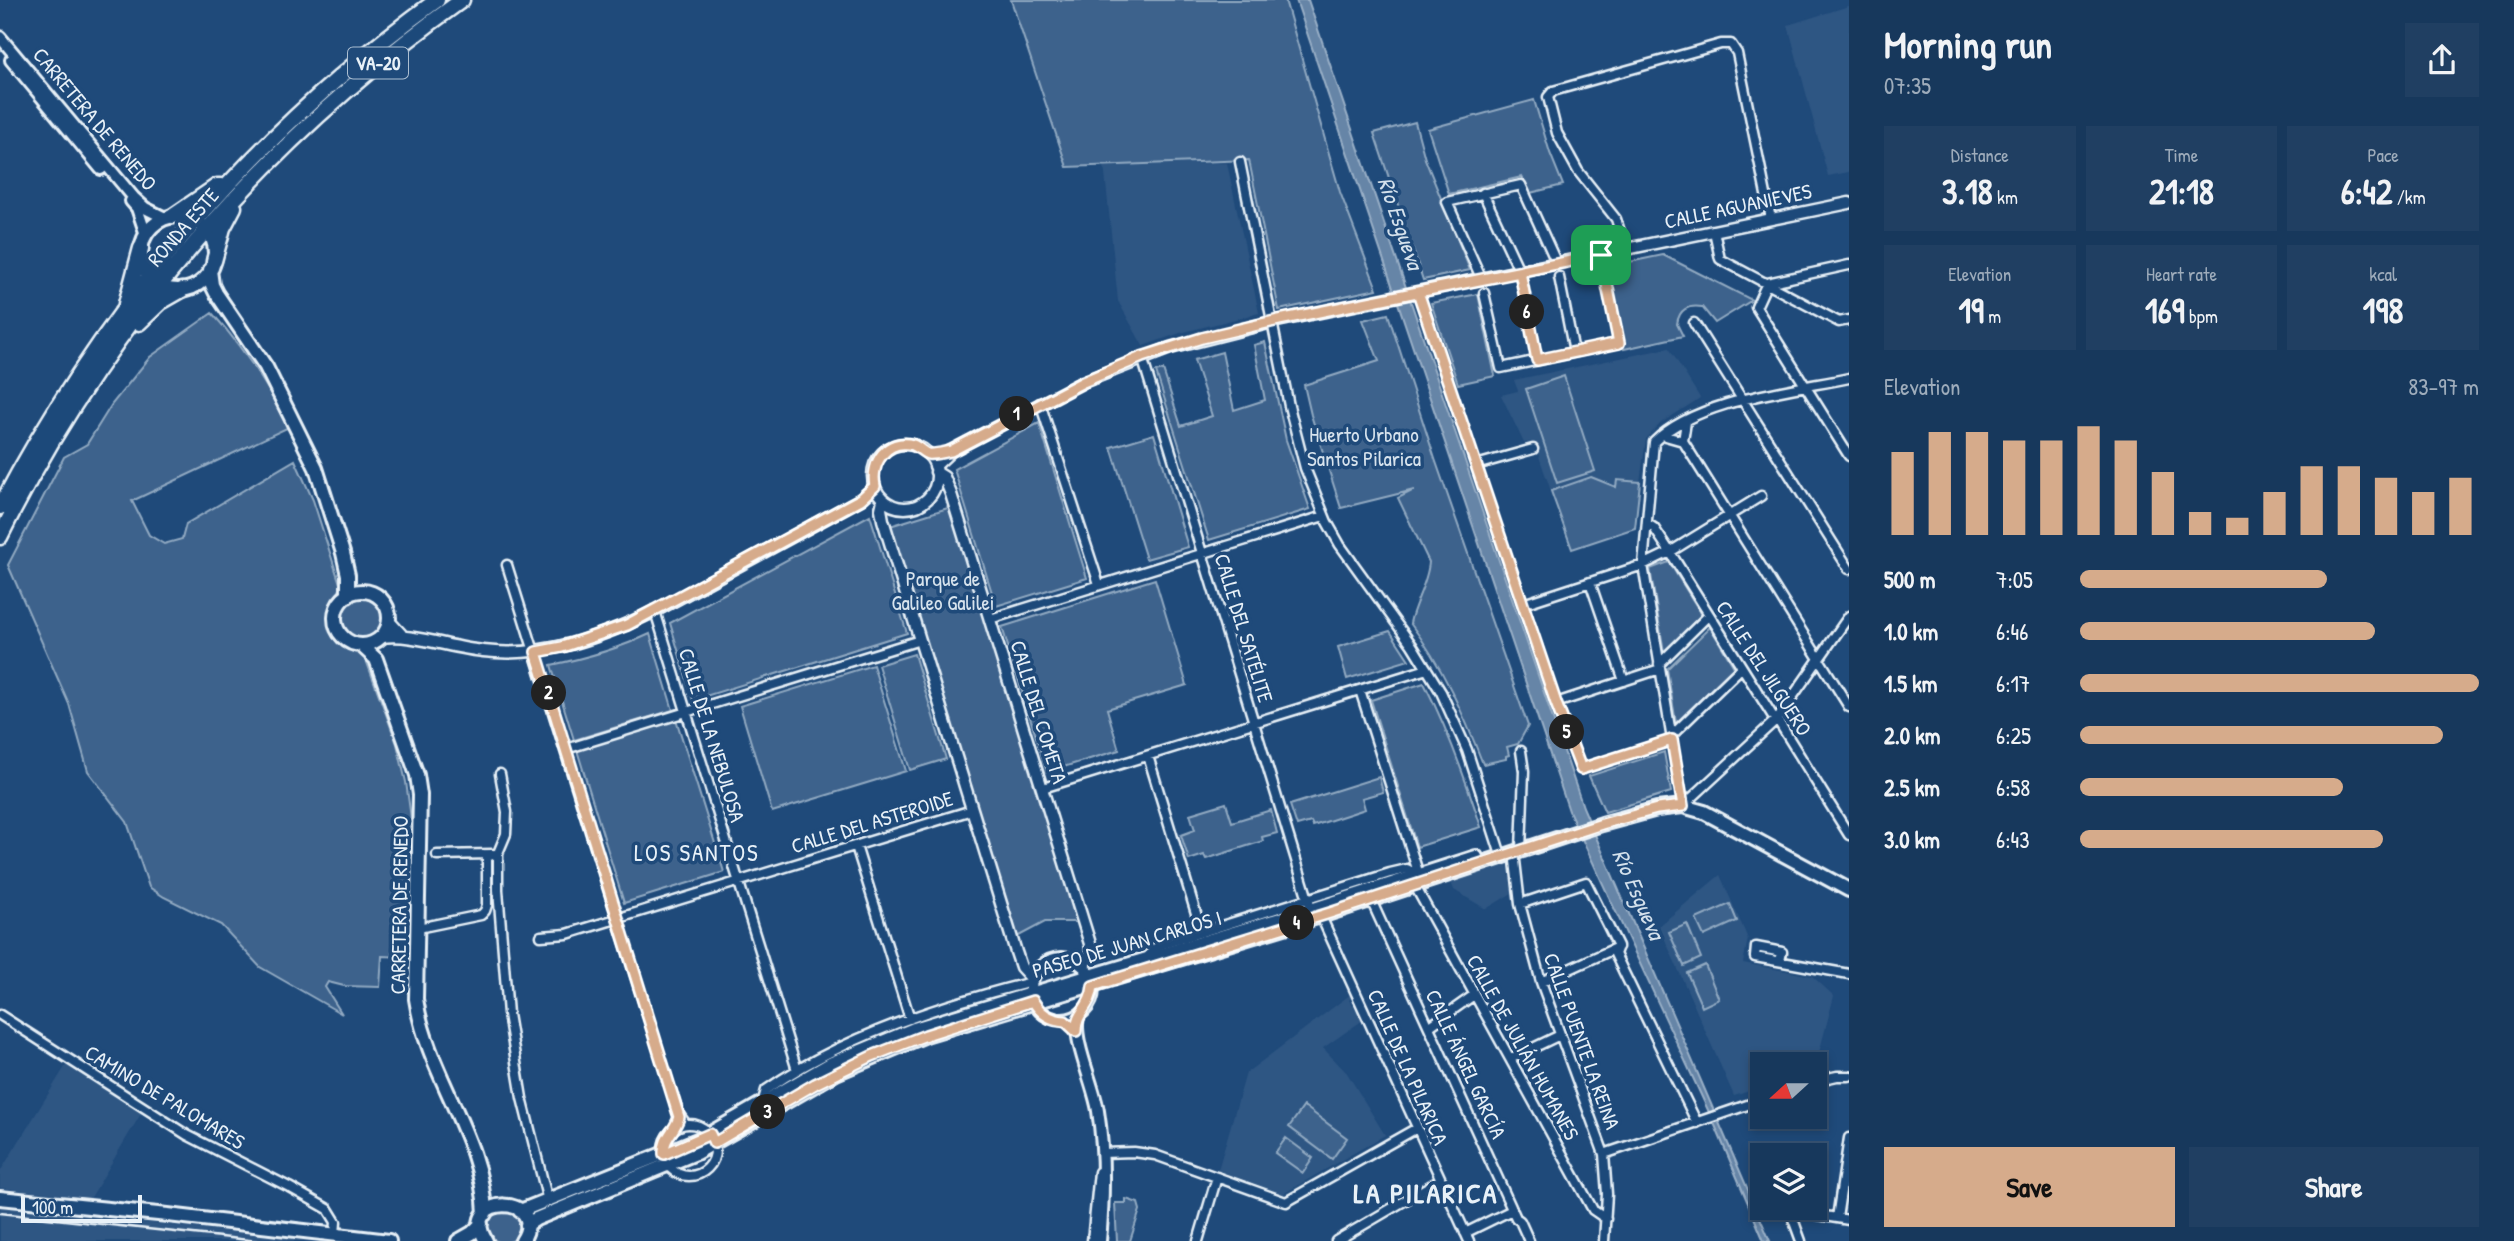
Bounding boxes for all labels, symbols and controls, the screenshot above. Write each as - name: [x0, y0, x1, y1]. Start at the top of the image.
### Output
- text: Morning run: [1884, 18, 2052, 70]
- button: share: [2405, 23, 2479, 97]
- street label: CARRETERA DE RENEDO: [26, 41, 164, 197]
- road number: VA-20: [348, 48, 408, 78]
- text: 07:35: [1884, 70, 1931, 101]
- text: Distance: [1951, 142, 2009, 168]
- text: Time: [2165, 142, 2198, 168]
- text: Pace: [2367, 142, 2399, 168]
- text: 3.18: [1942, 168, 1993, 215]
- text: 21:18: [2149, 168, 2214, 215]
- text: 6:42: [2341, 168, 2392, 215]
- water label: Río Esgueva: [1370, 173, 1432, 276]
- street label: CALLE AGUANIEVES: [1662, 176, 1815, 236]
- street label: RONDA ESTE: [141, 181, 225, 273]
- text: km: [1993, 184, 2018, 210]
- text: /km: [2392, 184, 2426, 210]
- pin: [1571, 225, 1631, 285]
- icon: arrive: [1582, 236, 1620, 274]
- text: Elevation: [1948, 261, 2011, 287]
- text: Heart rate: [2146, 261, 2217, 287]
- text: kcal: [2369, 261, 2397, 287]
- text: 19: [1958, 287, 1984, 334]
- text: 169: [2145, 287, 2185, 334]
- text: 198: [2363, 287, 2404, 334]
- pin: 6: [1510, 294, 1544, 330]
- text: 6: [1523, 298, 1530, 324]
- text: m: [1984, 303, 2001, 329]
- text: bpm: [2185, 303, 2218, 329]
- text: Elevation: [1884, 371, 1960, 402]
- text: 83–97 m: [2408, 371, 2479, 402]
- pin: 1: [1000, 396, 1034, 432]
- text: 1: [1013, 400, 1020, 426]
- park label: Huerto Urbano Santos Pilarica: [1307, 420, 1421, 473]
- street label: CALLE DEL SATÉLITE: [1208, 550, 1280, 706]
- park label: Parque de Galileo Galilei: [891, 564, 995, 617]
- text: 500 m: [1884, 564, 1935, 595]
- text: 7:05: [1996, 564, 2033, 595]
- street label: CALLE DEL JILGUERO: [1709, 595, 1819, 741]
- text: 1.0 km: [1884, 616, 1938, 647]
- text: 6:46: [1996, 616, 2028, 647]
- street label: CALLE DEL COMETA: [1003, 637, 1075, 787]
- street label: CALLE DE LA NEBULOSA: [672, 644, 752, 826]
- text: 1.5 km: [1884, 668, 1937, 699]
- text: 6:17: [1996, 668, 2030, 699]
- pin: 2: [532, 676, 566, 710]
- text: 2: [544, 679, 553, 705]
- pin: 5: [1550, 714, 1584, 750]
- text: 5: [1562, 718, 1571, 744]
- text: 2.0 km: [1884, 720, 1940, 751]
- text: 6:25: [1996, 720, 2031, 751]
- text: 2.5 km: [1884, 772, 1940, 803]
- text: 6:58: [1996, 772, 2030, 803]
- street label: CALLE DEL ASTEROIDE: [788, 784, 956, 860]
- street label: CARRETERA DE RENEDO: [383, 815, 415, 995]
- text: 3.0 km: [1884, 824, 1940, 855]
- text: 6:43: [1996, 824, 2029, 855]
- district label: LOS SANTOS: [634, 837, 760, 868]
- water label: Río Esgueva: [1604, 844, 1673, 946]
- street label: PASEO DE JUAN CARLOS I: [1029, 903, 1225, 985]
- pin: 4: [1280, 906, 1314, 940]
- text: 4: [1293, 909, 1300, 935]
- street label: CALLE DE JULIÁN HUMANES: [1460, 949, 1586, 1145]
- street label: CALLE PUENTE LA REINA: [1537, 949, 1627, 1133]
- street label: CALLE DE LA PILARICA: [1361, 984, 1455, 1150]
- street label: CALLE ÁNGEL GARCÍA: [1419, 985, 1513, 1143]
- street label: CAMINO DE PALOMARES: [80, 1038, 251, 1156]
- north arrow: [1750, 1052, 1827, 1129]
- map controls: [1750, 1052, 1827, 1220]
- pin: 3: [750, 1094, 786, 1130]
- text: 3: [763, 1098, 772, 1124]
- button: layers: [1750, 1143, 1827, 1220]
- button: Save: [1884, 1147, 2175, 1227]
- button: Share: [2189, 1147, 2479, 1227]
- district label: LA PILARICA: [1354, 1174, 1498, 1212]
- scale bar: [21, 1192, 142, 1224]
- text: 100 m: [32, 1194, 73, 1220]

